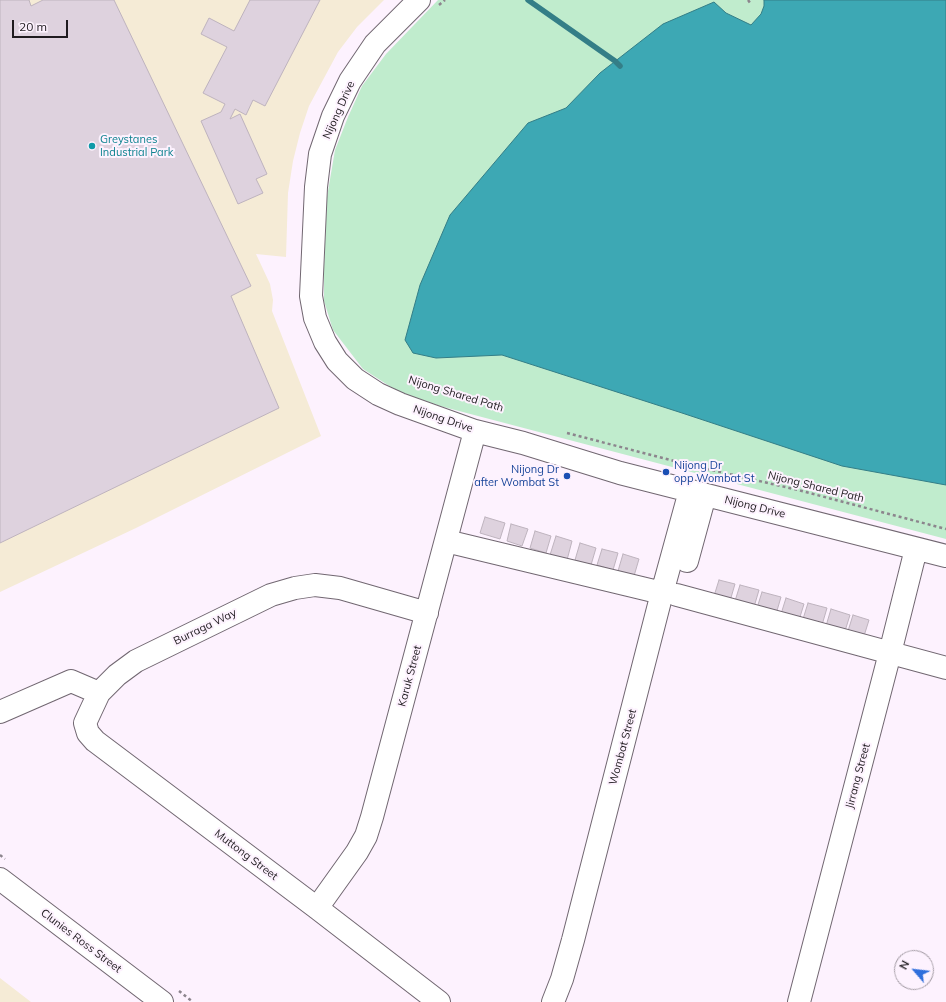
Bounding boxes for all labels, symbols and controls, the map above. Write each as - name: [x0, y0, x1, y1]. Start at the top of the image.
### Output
- scale bar: [14, 12, 70, 38]
- text: 20 m: [19, 19, 47, 34]
- street label: Nijong Drive: [320, 79, 358, 141]
- place label: Greystanes Industrial Park: [100, 133, 173, 159]
- marker: Greystanes Industrial Park: [87, 141, 97, 151]
- street label: Nijong Shared Path: [407, 373, 505, 415]
- street label: Nijong Drive: [411, 403, 475, 435]
- place label: Nijong Dr opp Wombat St: [674, 459, 754, 485]
- place label: Nijong Dr after Wombat St: [474, 463, 559, 489]
- marker: Nijong Dr opp Wombat St: [661, 467, 671, 477]
- street label: Nijong Shared Path: [766, 469, 866, 505]
- marker: Nijong Dr after Wombat St: [562, 471, 572, 481]
- street label: Nijong Drive: [723, 493, 787, 521]
- street label: Burraga Way: [171, 606, 239, 648]
- street label: Karuk Street: [395, 644, 425, 708]
- street label: Wombat Street: [607, 708, 639, 786]
- street label: Jirrang Street: [843, 742, 873, 810]
- street label: Muttong Street: [212, 827, 280, 883]
- street label: Clunies Ross Street: [38, 906, 124, 976]
- north arrow: [894, 950, 934, 990]
- text: N: [896, 958, 912, 972]

